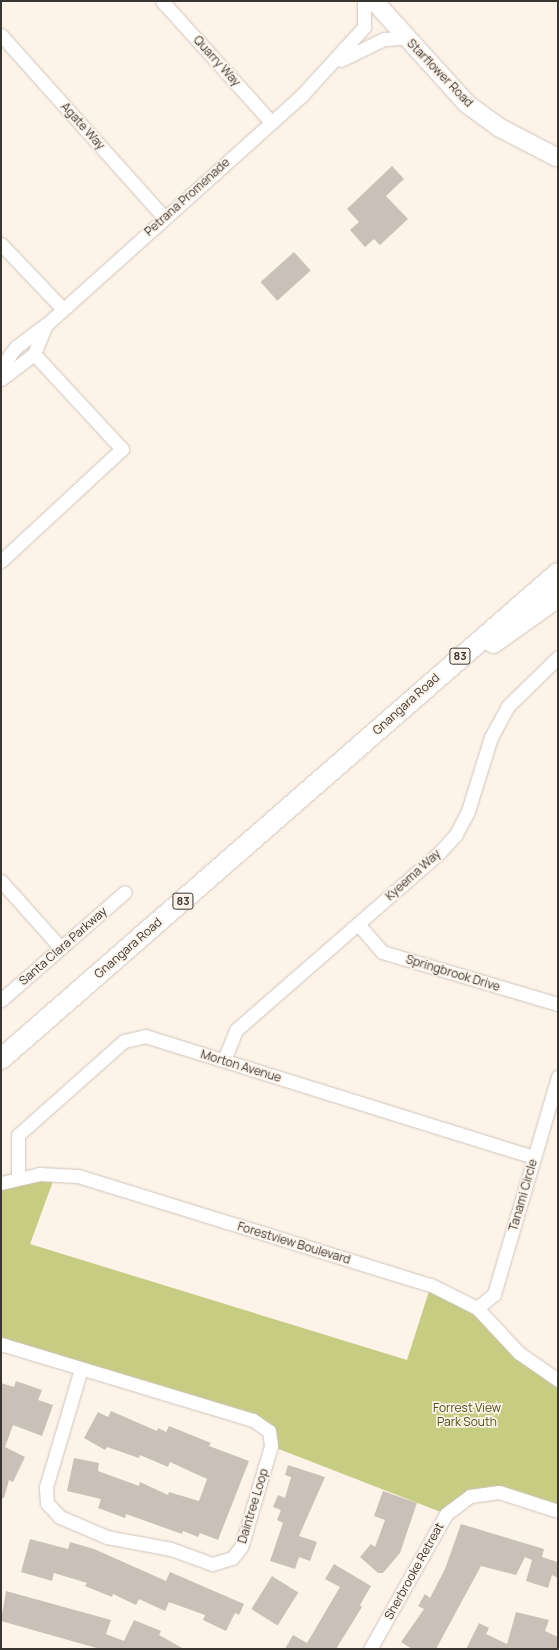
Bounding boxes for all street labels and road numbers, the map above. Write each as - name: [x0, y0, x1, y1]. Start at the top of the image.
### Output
- street label: Quarry Way: [191, 33, 243, 89]
- street label: Starflower Road: [404, 36, 476, 110]
- street label: Agate Way: [58, 99, 108, 153]
- street label: Petrana Promenade: [142, 155, 232, 239]
- road number: 83: [449, 647, 471, 665]
- street label: Gnangara Road: [370, 670, 442, 738]
- street label: Kyeema Way: [383, 847, 443, 903]
- road number: 83: [172, 892, 194, 910]
- street label: Santa Clara Parkway: [16, 904, 110, 988]
- street label: Gnangara Road: [91, 915, 165, 981]
- street label: Springbrook Drive: [404, 952, 502, 994]
- street label: Morton Avenue: [199, 1047, 283, 1085]
- street label: Tanami Circle: [506, 1157, 540, 1233]
- street label: Forestview Boulevard: [236, 1219, 352, 1267]
- street label: Daintree Loop: [235, 1467, 271, 1545]
- street label: Sherbrooke Retreat: [381, 1520, 447, 1622]

